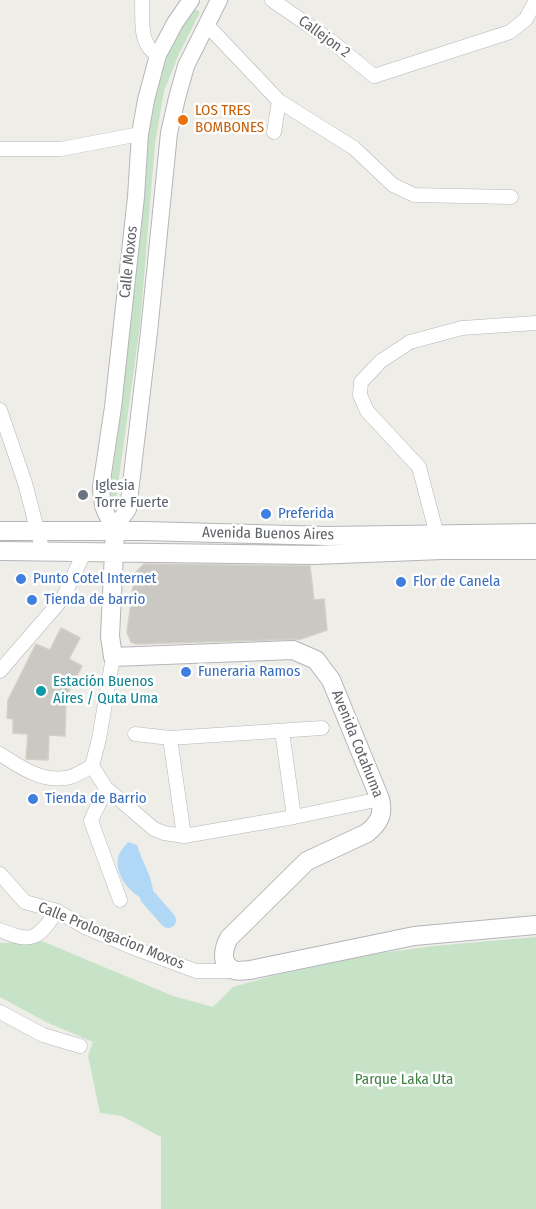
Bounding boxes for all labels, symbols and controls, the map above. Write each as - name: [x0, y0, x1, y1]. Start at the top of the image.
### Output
- street label: Callejon 2: [295, 12, 353, 62]
- place label: LOS TRES BOMBONES: [195, 102, 264, 137]
- marker: LOS TRES BOMBONES: [176, 113, 190, 127]
- street label: Calle Moxos: [116, 225, 142, 299]
- place label: Iglesia Torre Fuerte: [95, 477, 169, 512]
- marker: Iglesia Torre Fuerte: [76, 488, 90, 502]
- place label: Preferida: [278, 505, 334, 523]
- marker: Preferida: [259, 507, 273, 521]
- street label: Avenida Buenos Aires: [202, 524, 334, 544]
- place label: Punto Cotel Internet: [33, 570, 156, 588]
- marker: Punto Cotel Internet: [14, 572, 28, 586]
- place label: Flor de Canela: [413, 573, 500, 591]
- marker: Flor de Canela: [394, 575, 408, 589]
- place label: Tienda de barrio: [44, 591, 145, 609]
- marker: Tienda de barrio: [25, 593, 39, 607]
- place label: Funeraria Ramos: [198, 663, 300, 681]
- marker: Funeraria Ramos: [179, 665, 193, 679]
- place label: Estación Buenos Aires / Quta Uma: [53, 673, 158, 708]
- marker: Estación Buenos Aires / Quta Uma: [34, 684, 48, 698]
- street label: Avenida Cotahuma: [327, 688, 387, 800]
- place label: Tienda de Barrio: [45, 790, 147, 808]
- marker: Tienda de Barrio: [26, 792, 40, 806]
- street label: Calle Prolongacion Moxos: [35, 898, 187, 974]
- park label: Parque Laka Uta: [355, 1071, 453, 1089]

